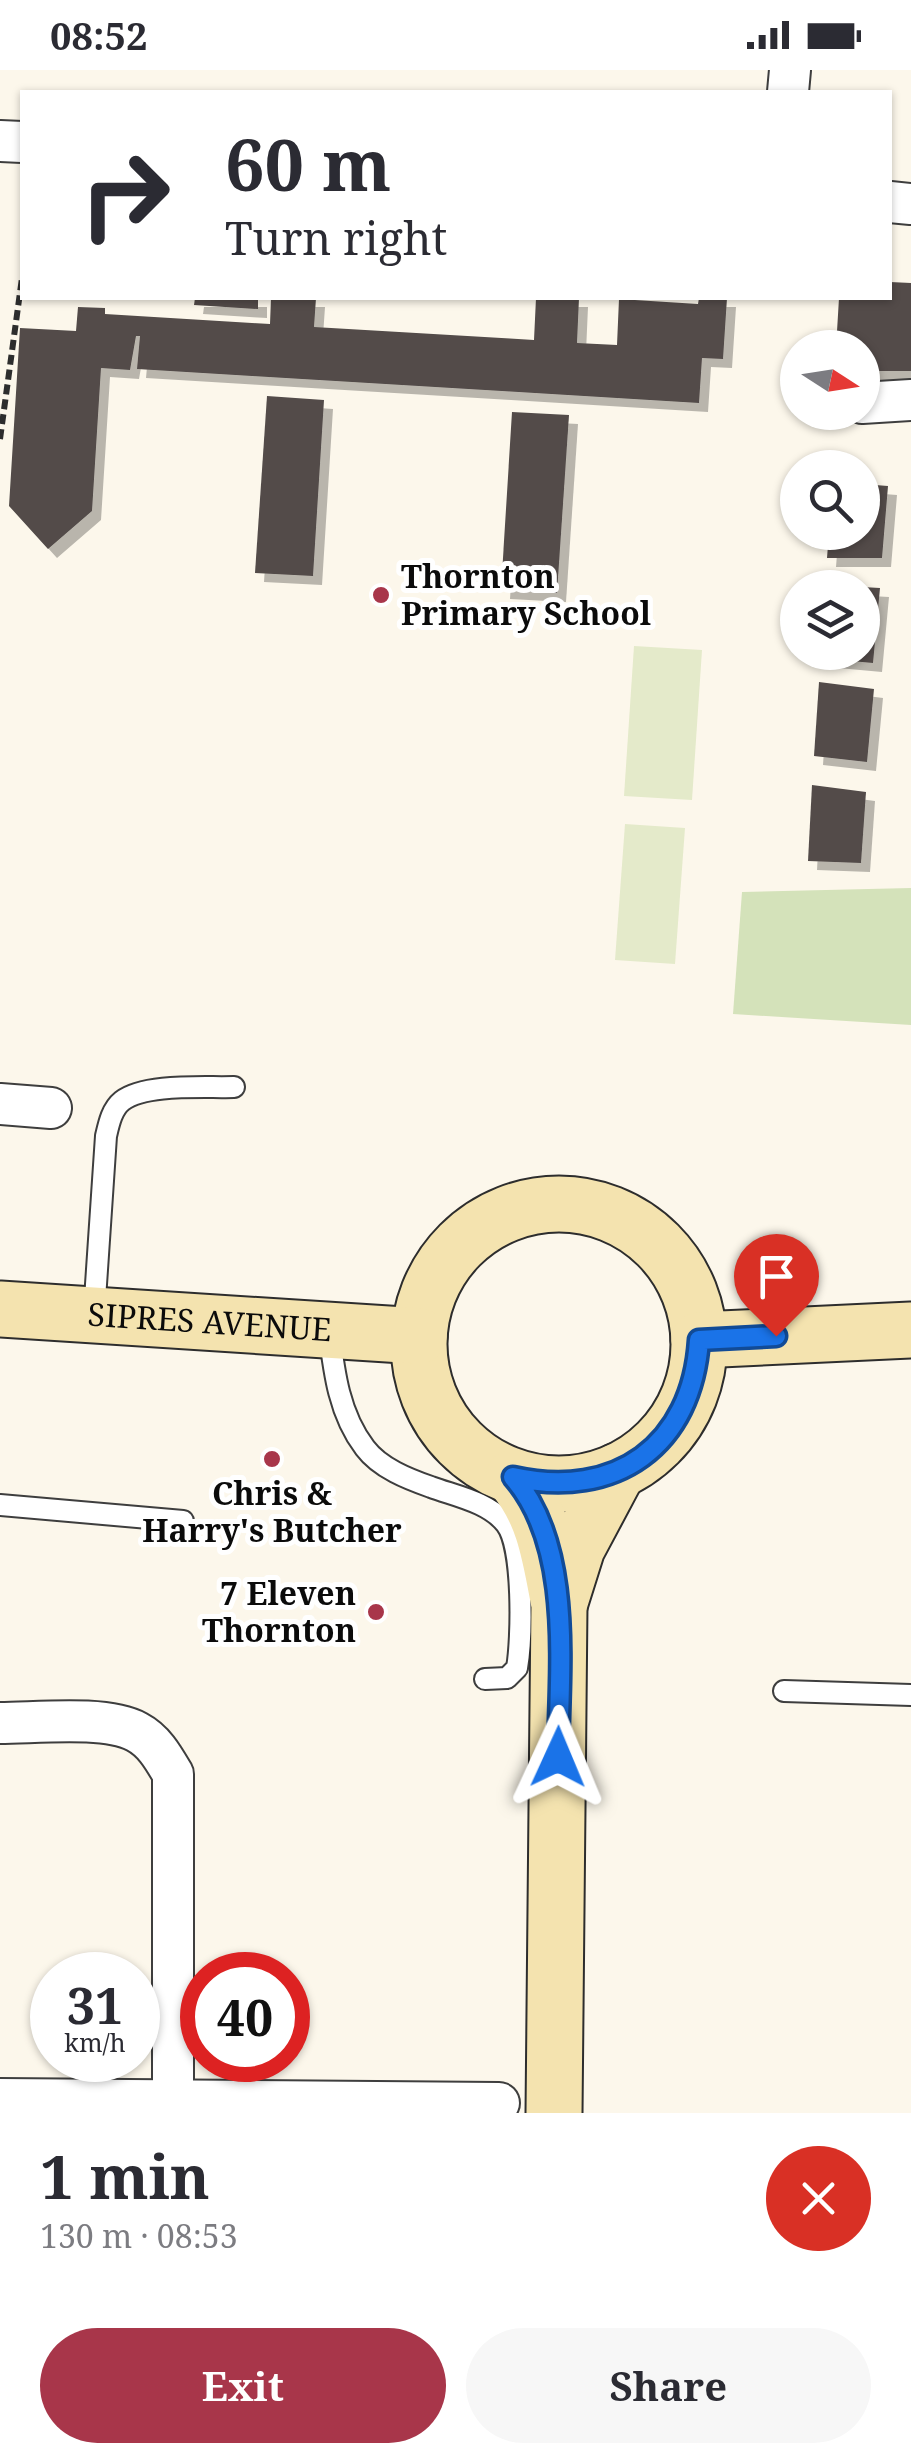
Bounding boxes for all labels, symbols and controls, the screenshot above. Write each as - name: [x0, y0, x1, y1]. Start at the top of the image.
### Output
- text: 08:52: [50, 9, 147, 61]
- text: 60 m: [225, 116, 391, 212]
- icon: right: [60, 130, 190, 260]
- text: Turn right: [225, 207, 447, 268]
- north arrow: [780, 330, 880, 430]
- map controls: [780, 330, 880, 670]
- button: search: [780, 450, 880, 550]
- place label: Thornton Primary School: [401, 554, 651, 634]
- button: layers: [780, 570, 880, 670]
- marker: Thornton Primary School: [370, 584, 392, 606]
- pin: [734, 1234, 819, 1337]
- icon: arrive: [749, 1249, 804, 1304]
- street label: SIPRES AVENUE: [87, 1292, 333, 1350]
- marker: Chris & Harry's Butcher: [261, 1448, 283, 1470]
- place label: Chris & Harry's Butcher: [142, 1471, 402, 1551]
- place label: 7 Eleven Thornton: [202, 1571, 356, 1651]
- marker: 7 Eleven Thornton: [365, 1601, 387, 1623]
- position arrow: [506, 1705, 610, 1809]
- speed limit sign: 40: [180, 1952, 310, 2082]
- text: 31: [67, 1971, 123, 2039]
- text: km/h: [64, 2025, 126, 2059]
- text: 1 min: [40, 2135, 210, 2217]
- button: close: [766, 2146, 871, 2251]
- text: 130 m · 08:53: [40, 2214, 238, 2257]
- button: Exit: [40, 2328, 446, 2443]
- button: Share: [466, 2328, 871, 2443]

